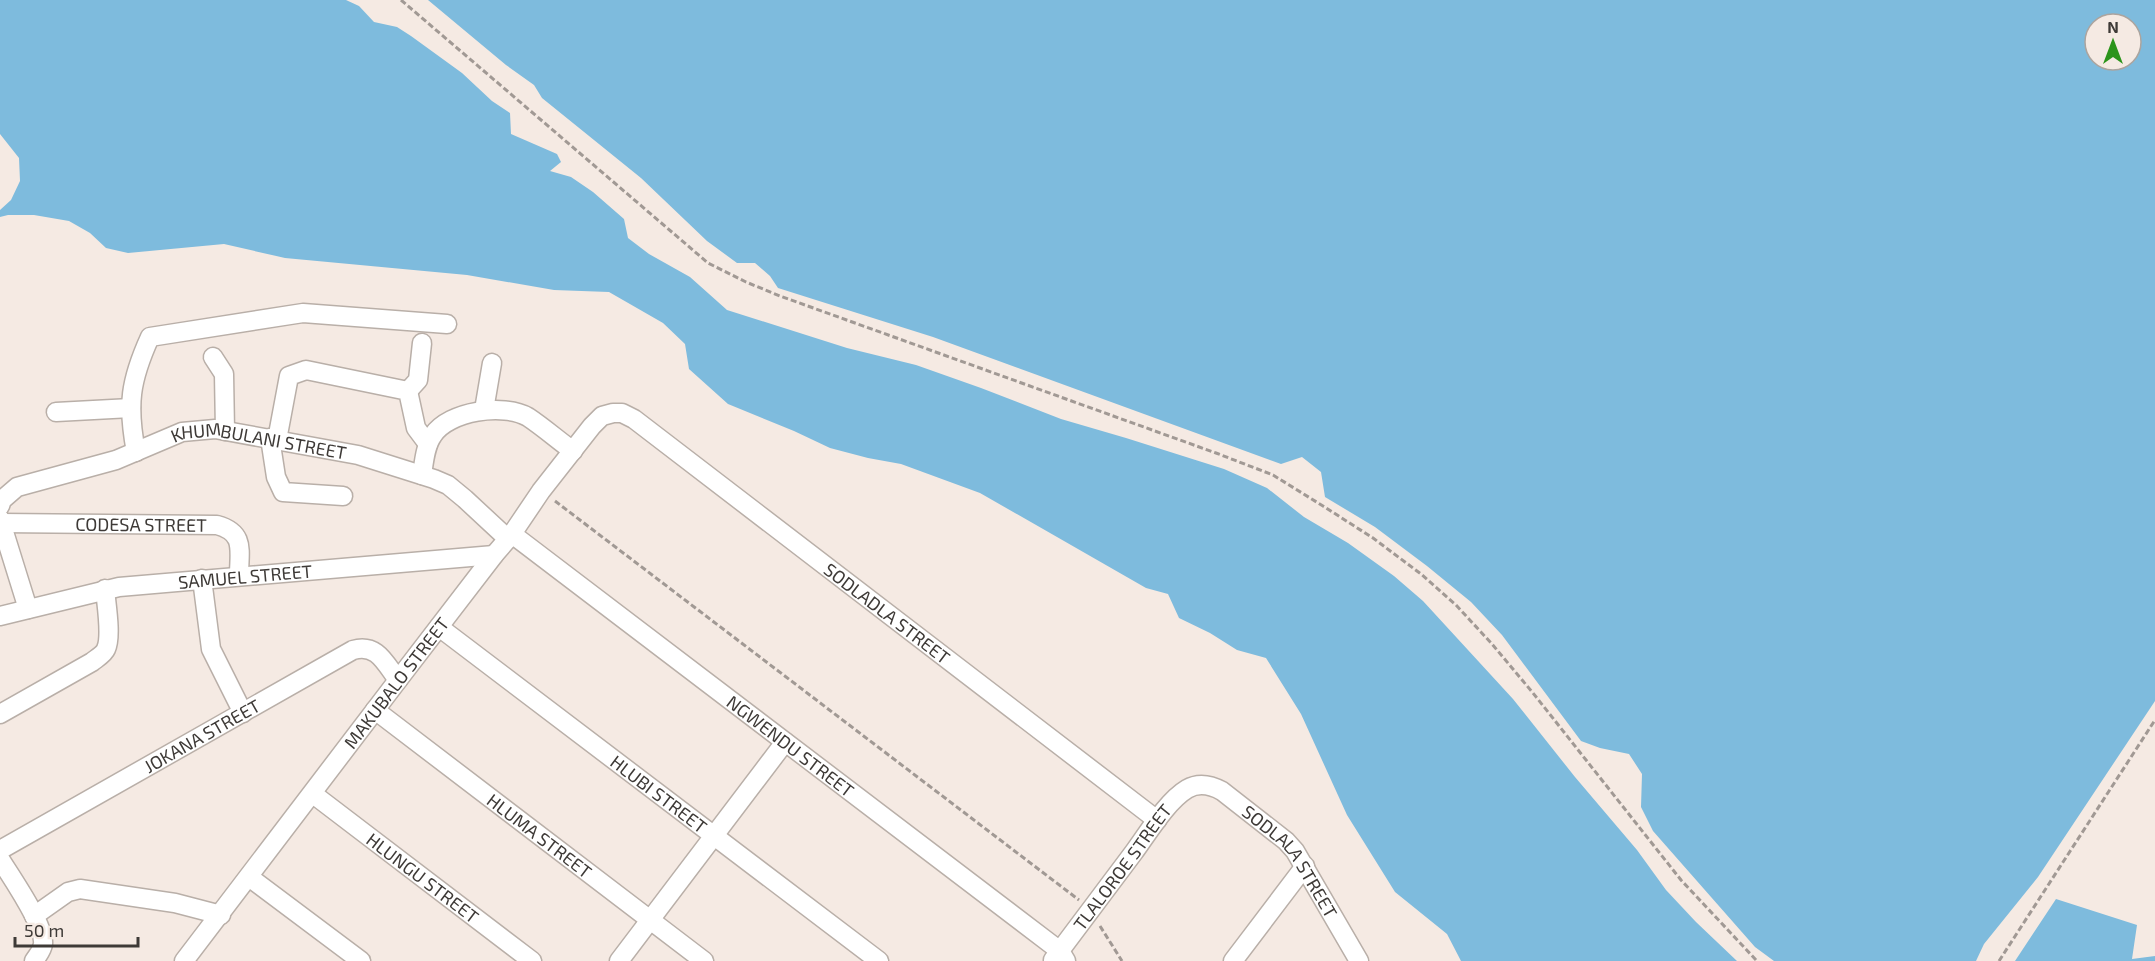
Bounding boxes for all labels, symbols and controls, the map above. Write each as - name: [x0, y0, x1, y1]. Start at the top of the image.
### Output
- north arrow: [2083, 12, 2143, 72]
- text: N: [2107, 17, 2119, 36]
- street label: KHUMBULANI STREET: [167, 418, 349, 464]
- street label: CODESA STREET: [75, 513, 207, 536]
- street label: SODLADLA STREET: [820, 558, 955, 669]
- street label: SAMUEL STREET: [177, 560, 313, 593]
- street label: MAKUBALO STREET: [339, 612, 454, 753]
- street label: NGWENDU STREET: [723, 690, 859, 802]
- street label: JOKANA STREET: [140, 694, 264, 777]
- street label: HLUBI STREET: [606, 750, 712, 838]
- street label: HLUMA STREET: [483, 789, 597, 883]
- street label: TLALOROE STREET: [1068, 799, 1176, 934]
- street label: SODLALA STREET: [1238, 800, 1343, 922]
- street label: HLUNGU STREET: [362, 828, 484, 928]
- scale bar: [15, 910, 138, 948]
- text: 50 m: [24, 919, 64, 941]

